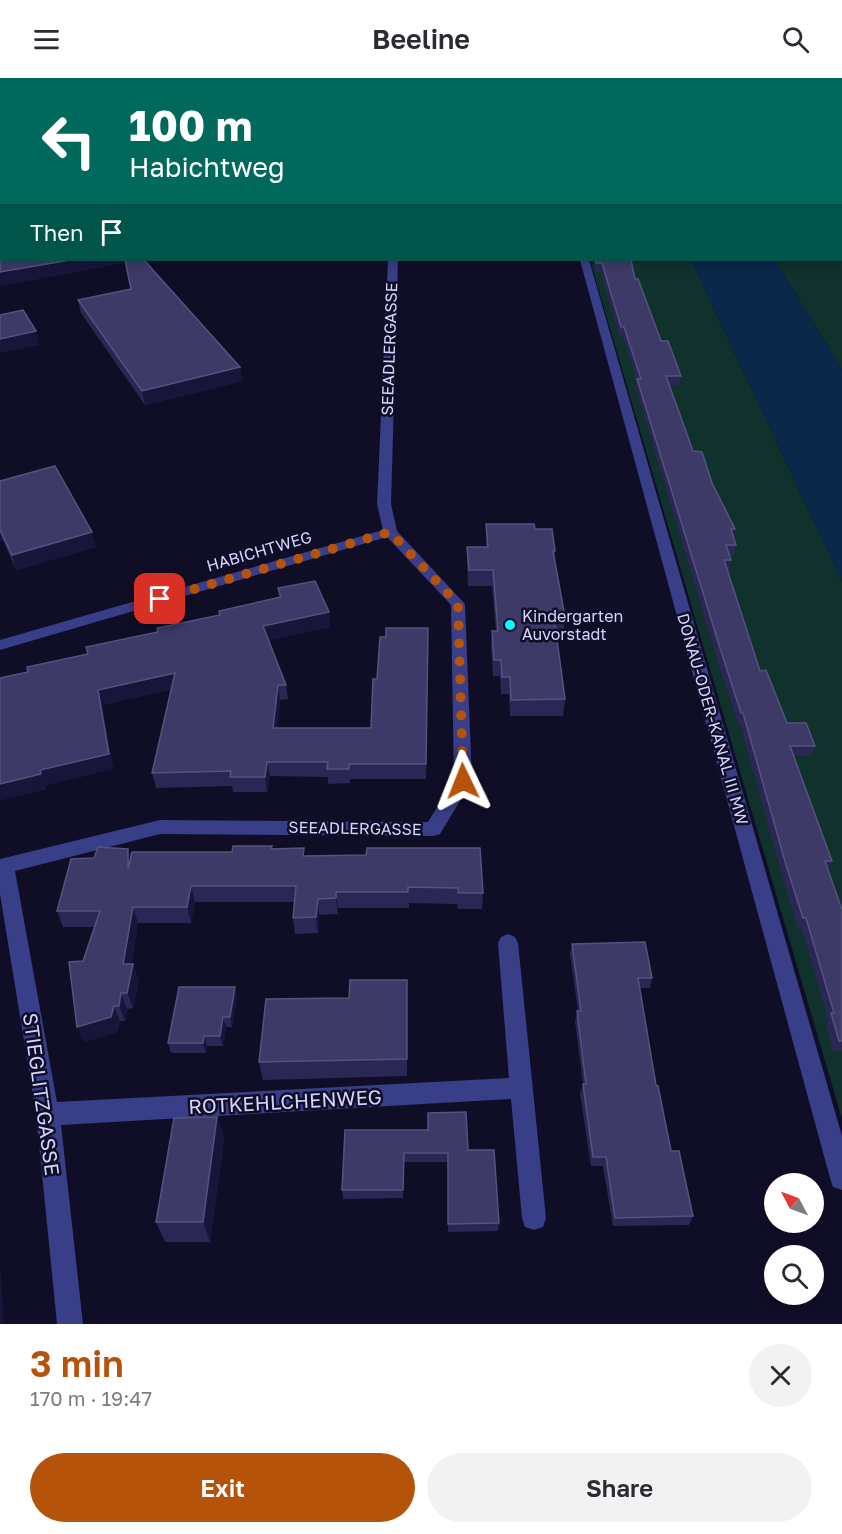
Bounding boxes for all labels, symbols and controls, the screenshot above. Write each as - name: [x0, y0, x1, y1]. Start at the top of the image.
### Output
- icon: menu: [30, 23, 63, 56]
- text: Beeline: [372, 23, 470, 55]
- icon: search: [779, 23, 812, 56]
- text: 100 m: [129, 100, 252, 150]
- icon: left: [30, 102, 108, 180]
- text: Habichtweg: [129, 151, 285, 183]
- icon: arrive: [95, 216, 128, 249]
- text: Then: [30, 219, 83, 246]
- street label: SEEADLERGASSE: [377, 282, 401, 416]
- street label: HABICHTWEG: [204, 526, 314, 576]
- pin: [134, 573, 185, 624]
- icon: arrive: [143, 582, 176, 615]
- place label: Kindergarten Auvorstadt: [522, 606, 623, 644]
- street label: DONAU-ODER-KANAL III MW: [673, 611, 753, 827]
- marker: Kindergarten Auvorstadt: [503, 618, 517, 632]
- position arrow: [431, 749, 495, 813]
- street label: SEEADLERGASSE: [288, 817, 422, 839]
- street label: STIEGLITZGASSE: [19, 1011, 65, 1177]
- street label: ROTKEHLCHENWEG: [188, 1084, 382, 1118]
- north arrow: [764, 1173, 824, 1233]
- map controls: [764, 1173, 824, 1305]
- button: search: [764, 1245, 824, 1305]
- text: 3 min: [30, 1342, 124, 1385]
- button: close: [749, 1344, 812, 1407]
- text: 170 m · 19:47: [30, 1386, 152, 1410]
- button: Exit: [30, 1453, 415, 1522]
- button: Share: [427, 1453, 812, 1522]

